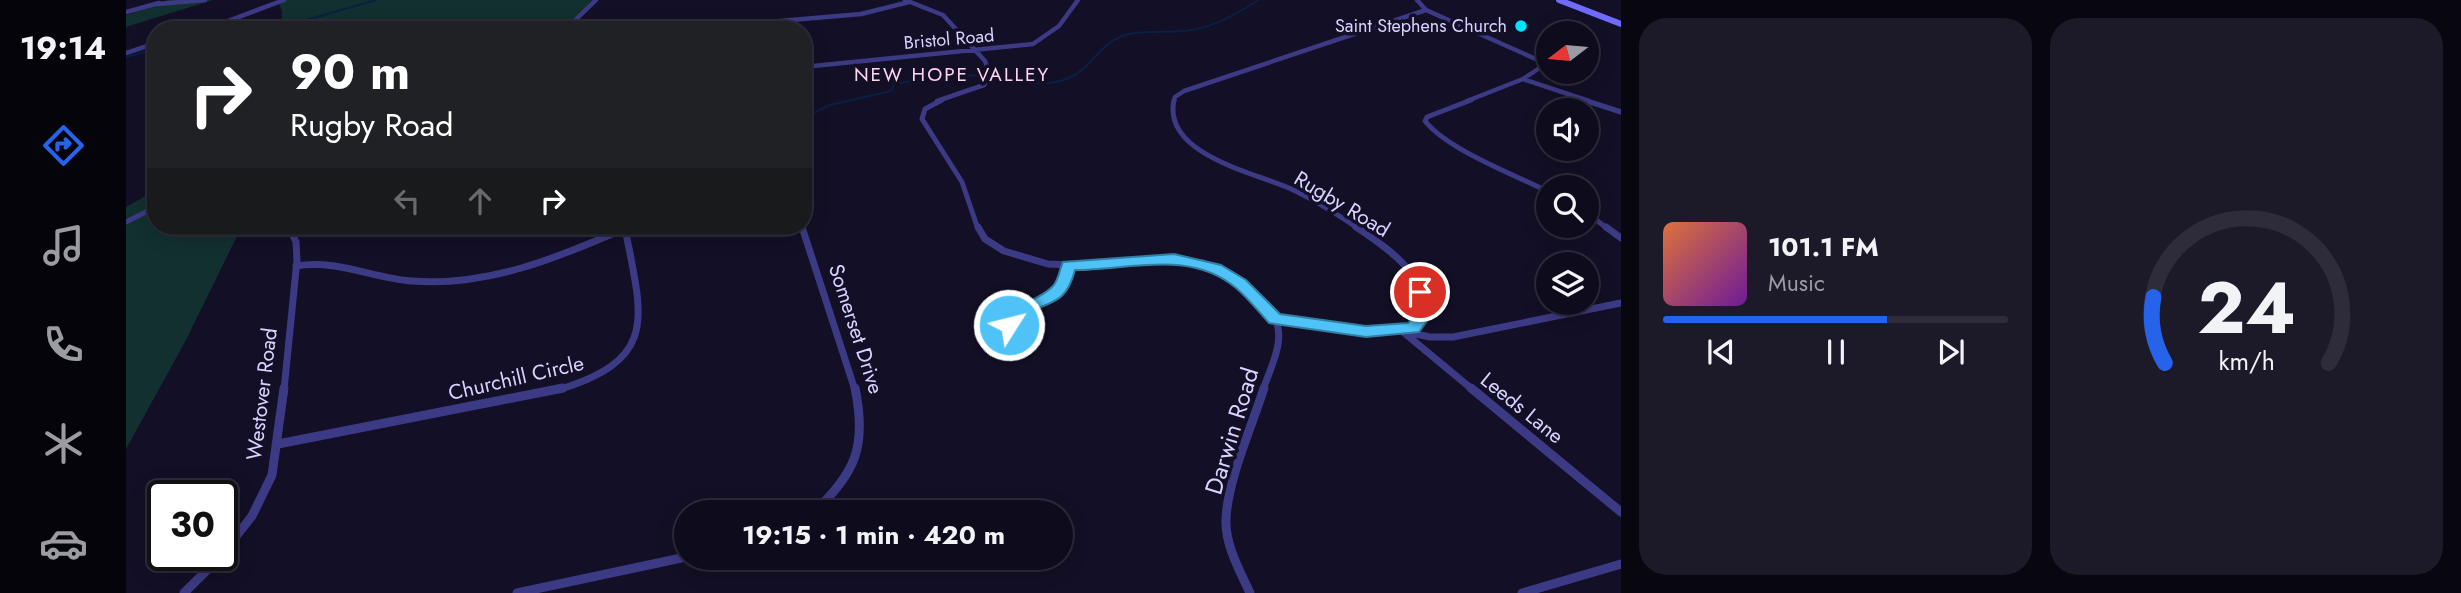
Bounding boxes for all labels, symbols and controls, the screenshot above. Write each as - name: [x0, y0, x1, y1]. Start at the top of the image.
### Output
- place label: Saint Stephens Church: [1335, 13, 1507, 39]
- marker: Saint Stephens Church: [1513, 18, 1529, 34]
- north arrow: [1536, 21, 1600, 84]
- map controls: [1536, 21, 1599, 315]
- street label: Bristol Road: [903, 22, 995, 56]
- text: 19:14: [20, 25, 106, 71]
- text: 90 m: [290, 37, 410, 107]
- icon: right: [175, 49, 266, 140]
- district label: NEW HOPE VALLEY: [854, 61, 1050, 88]
- button: sound: [1536, 98, 1599, 161]
- text: Rugby Road: [290, 102, 453, 148]
- icon: directions: [39, 121, 88, 170]
- street label: Rugby Road: [1288, 164, 1396, 244]
- button: search: [1536, 175, 1599, 238]
- icon: left: [388, 182, 426, 220]
- icon: ahead: [461, 182, 499, 220]
- icon: right: [534, 182, 572, 220]
- icon: music: [39, 221, 88, 270]
- text: 101.1 FM: [1768, 228, 1879, 266]
- button: layers: [1536, 252, 1599, 315]
- text: 24: [2197, 255, 2296, 360]
- street label: Somerset Drive: [821, 260, 891, 398]
- pin: [1390, 262, 1450, 322]
- text: Music: [1768, 266, 1825, 300]
- icon: arrive: [1401, 273, 1439, 311]
- position arrow: [972, 288, 1046, 362]
- icon: phone: [39, 320, 88, 369]
- street label: Westover Road: [239, 326, 285, 462]
- icon: previous: [1702, 333, 1740, 371]
- icon: pause: [1817, 333, 1855, 371]
- icon: next: [1932, 333, 1970, 371]
- text: km/h: [2218, 342, 2275, 378]
- street label: Churchill Circle: [445, 348, 587, 408]
- street label: Darwin Road: [1196, 363, 1267, 499]
- street label: Leeds Lane: [1474, 365, 1570, 451]
- icon: climate: [39, 419, 88, 468]
- speed limit sign: 30: [147, 480, 238, 571]
- text: 19:15 · 1 min · 420 m: [742, 516, 1005, 554]
- icon: car: [39, 519, 88, 568]

